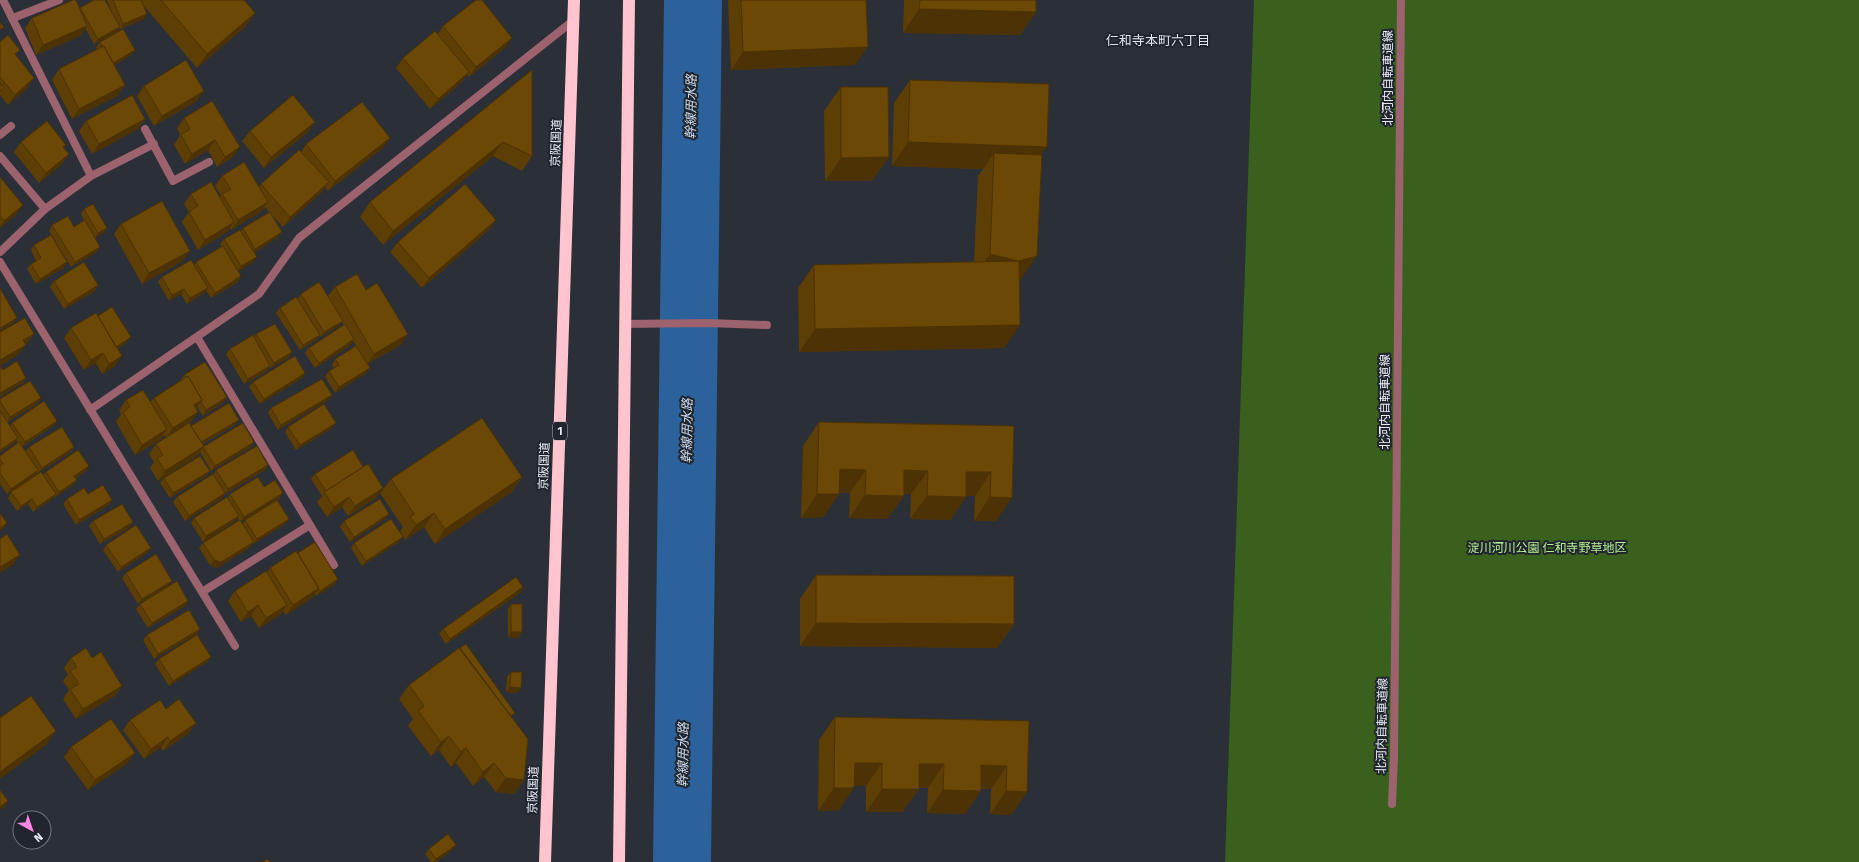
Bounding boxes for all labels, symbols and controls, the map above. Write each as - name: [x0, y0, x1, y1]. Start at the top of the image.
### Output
- street label: 北河内自転車道線: [1381, 30, 1395, 126]
- district label: 仁和寺本町六丁目: [1106, 33, 1210, 48]
- water label: 幹線用水路: [683, 73, 699, 140]
- street label: 京阪国道: [548, 119, 564, 167]
- street label: 北河内自転車道線: [1378, 354, 1392, 450]
- water label: 幹線用水路: [679, 397, 695, 464]
- road number: 1: [553, 422, 567, 440]
- street label: 京阪国道: [536, 442, 552, 490]
- park label: 淀川河川公園 仁和寺野草地区: [1467, 541, 1627, 555]
- street label: 北河内自転車道線: [1374, 678, 1390, 774]
- water label: 幹線用水路: [675, 721, 691, 788]
- street label: 京阪国道: [525, 766, 541, 814]
- north arrow: [12, 810, 52, 850]
- text: N: [31, 830, 45, 845]

